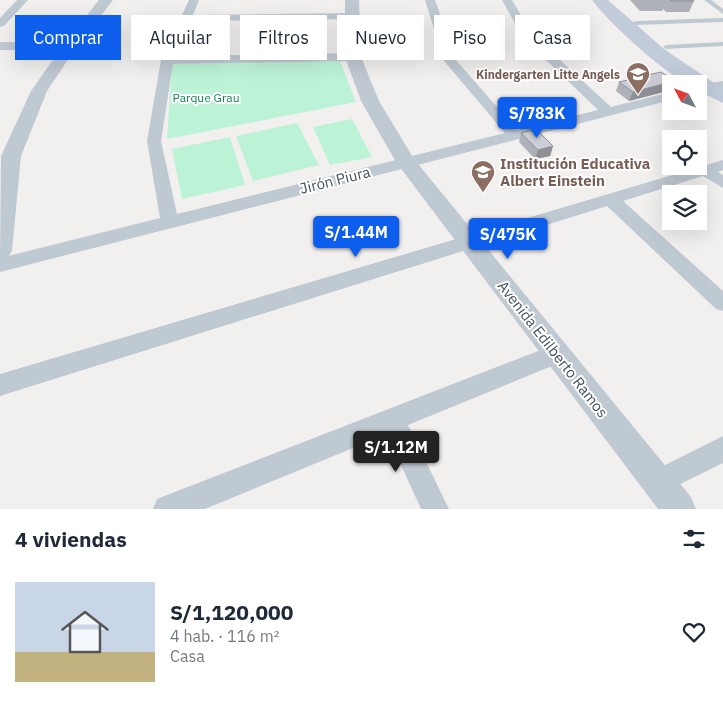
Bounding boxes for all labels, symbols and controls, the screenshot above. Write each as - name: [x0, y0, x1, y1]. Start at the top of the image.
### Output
- chip: Comprar: [15, 15, 121, 60]
- chip: Alquilar: [131, 15, 230, 60]
- chip: Filtros: [240, 15, 327, 60]
- chip: Nuevo: [337, 15, 424, 60]
- chip: Piso: [434, 15, 505, 60]
- chip: Casa: [515, 15, 590, 60]
- school or university icon: Kindergarten Litte Angels: [625, 61, 651, 95]
- place label: Kindergarten Litte Angels: [476, 67, 620, 82]
- north arrow: [662, 75, 708, 120]
- map controls: [662, 75, 707, 230]
- park label: Parque Grau: [172, 90, 240, 105]
- pin: S/783K: [496, 96, 578, 139]
- text: S/783K: [509, 103, 565, 123]
- button: locate: [662, 130, 707, 175]
- place label: Institución Educativa Albert Einstein: [500, 154, 651, 190]
- school or university icon: Institución Educativa Albert Einstein: [470, 159, 496, 193]
- street label: Jirón Piura: [298, 162, 372, 198]
- button: layers: [662, 185, 707, 230]
- pin: S/1.44M: [310, 216, 402, 258]
- pin: S/475K: [467, 218, 549, 260]
- text: S/1.44M: [324, 222, 388, 242]
- text: S/475K: [480, 224, 536, 244]
- street label: Avenida Edilberto Ramos: [494, 277, 612, 421]
- pin: S/1.12M: [350, 430, 442, 473]
- text: S/1.12M: [364, 437, 428, 457]
- text: 4 viviendas: [15, 525, 127, 553]
- icon: filters: [680, 525, 708, 553]
- text: S/1,120,000: [170, 598, 293, 626]
- icon: home: [55, 602, 115, 662]
- icon: heart: [680, 618, 708, 646]
- text: 4 hab. · 116 m²: [170, 626, 279, 646]
- text: Casa: [170, 646, 205, 666]

